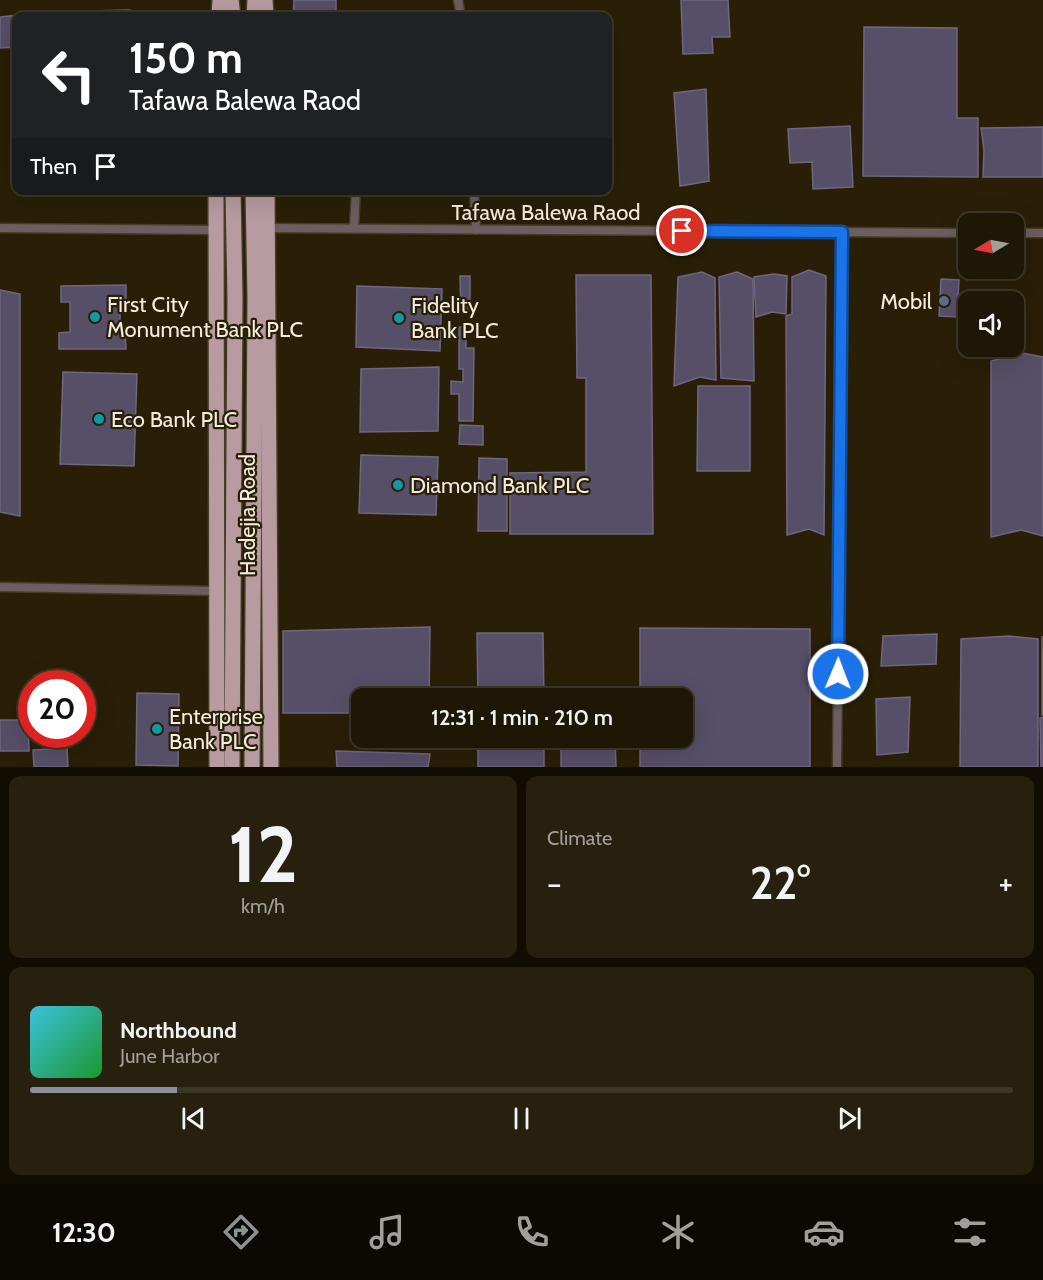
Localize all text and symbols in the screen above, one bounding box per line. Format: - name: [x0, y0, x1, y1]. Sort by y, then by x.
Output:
- text: 150 m: [129, 32, 243, 84]
- icon: left: [30, 36, 108, 114]
- text: Tafawa Balewa Raod: [129, 84, 361, 117]
- icon: arrive: [89, 150, 122, 183]
- text: Then: [30, 153, 77, 180]
- street label: Tafawa Balewa Raod: [451, 199, 641, 226]
- pin: [656, 205, 707, 256]
- north arrow: [958, 213, 1024, 279]
- map controls: [958, 213, 1024, 357]
- icon: arrive: [665, 214, 698, 247]
- place label: Mobil: [880, 288, 933, 315]
- place label: First City Monument Bank PLC: [107, 291, 303, 343]
- button: sound: [958, 291, 1024, 357]
- place label: Fidelity Bank PLC: [411, 292, 498, 344]
- marker: Mobil: [937, 294, 951, 308]
- marker: First City Monument Bank PLC: [88, 310, 102, 324]
- marker: Fidelity Bank PLC: [392, 311, 406, 325]
- place label: Eco Bank PLC: [111, 406, 237, 433]
- marker: Eco Bank PLC: [92, 412, 106, 426]
- street label: Hadejia Road: [234, 454, 261, 576]
- place label: Diamond Bank PLC: [410, 472, 589, 499]
- marker: Diamond Bank PLC: [391, 478, 405, 492]
- position arrow: [806, 642, 870, 706]
- speed limit sign: 20: [18, 670, 96, 748]
- place label: Enterprise Bank PLC: [169, 703, 263, 755]
- text: 12:31 · 1 min · 210 m: [431, 704, 613, 731]
- marker: Enterprise Bank PLC: [150, 722, 164, 736]
- text: 12: [228, 807, 298, 902]
- text: Climate: [547, 826, 612, 850]
- text: 22°: [750, 856, 810, 910]
- text: −: [547, 863, 562, 903]
- text: +: [998, 863, 1013, 903]
- text: km/h: [241, 894, 285, 918]
- text: Northbound: [120, 1017, 237, 1044]
- text: June Harbor: [120, 1044, 220, 1068]
- icon: previous: [177, 1102, 210, 1135]
- icon: pause: [505, 1102, 538, 1135]
- icon: next: [833, 1102, 866, 1135]
- icon: directions: [220, 1211, 262, 1253]
- icon: music: [366, 1211, 408, 1253]
- icon: phone: [511, 1211, 553, 1253]
- icon: climate: [657, 1211, 699, 1253]
- icon: car: [803, 1211, 845, 1253]
- icon: filters: [949, 1211, 991, 1253]
- text: 12:30: [52, 1216, 116, 1249]

